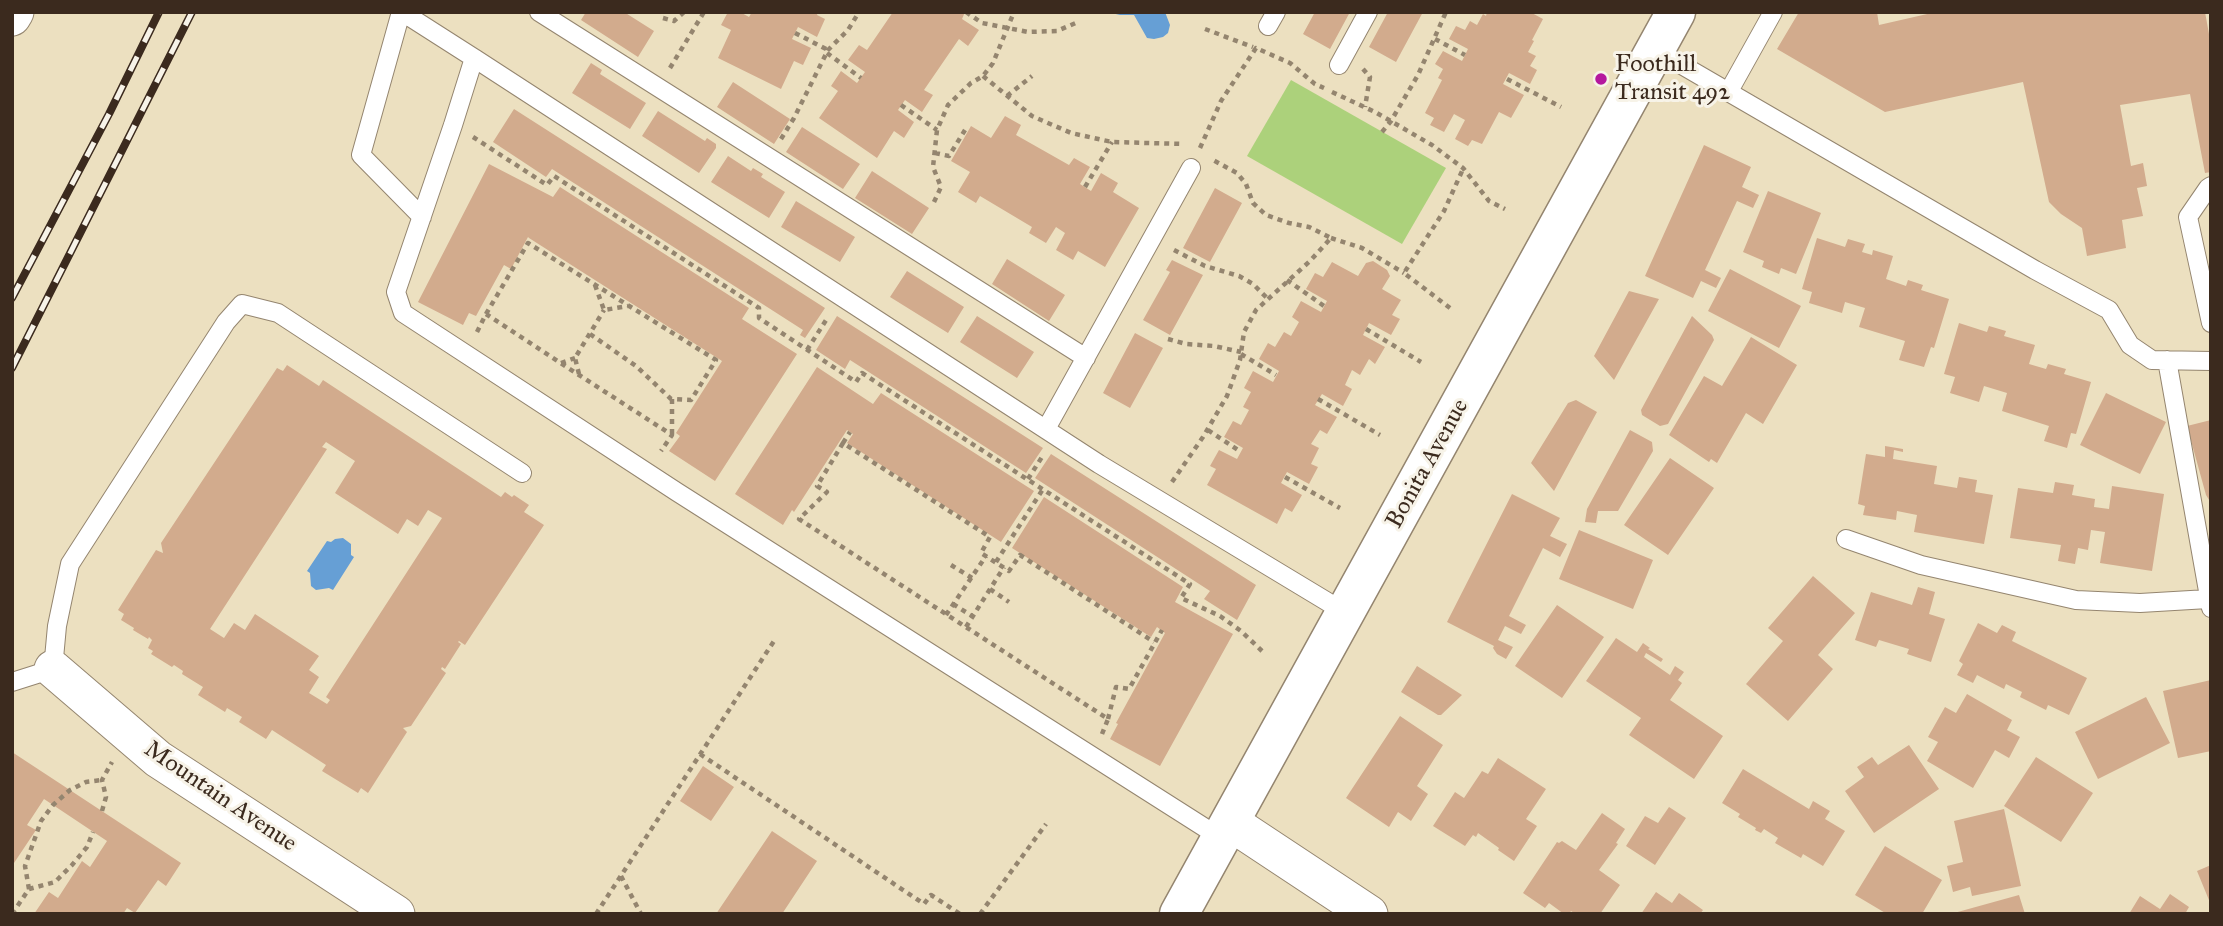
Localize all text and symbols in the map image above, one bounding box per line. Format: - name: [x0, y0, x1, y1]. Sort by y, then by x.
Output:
- place label: Foothill Transit 492: [1615, 51, 1730, 107]
- marker: Foothill Transit 492: [1593, 71, 1609, 87]
- street label: Bonita Avenue: [1381, 394, 1475, 534]
- street label: Mountain Avenue: [138, 735, 302, 859]

